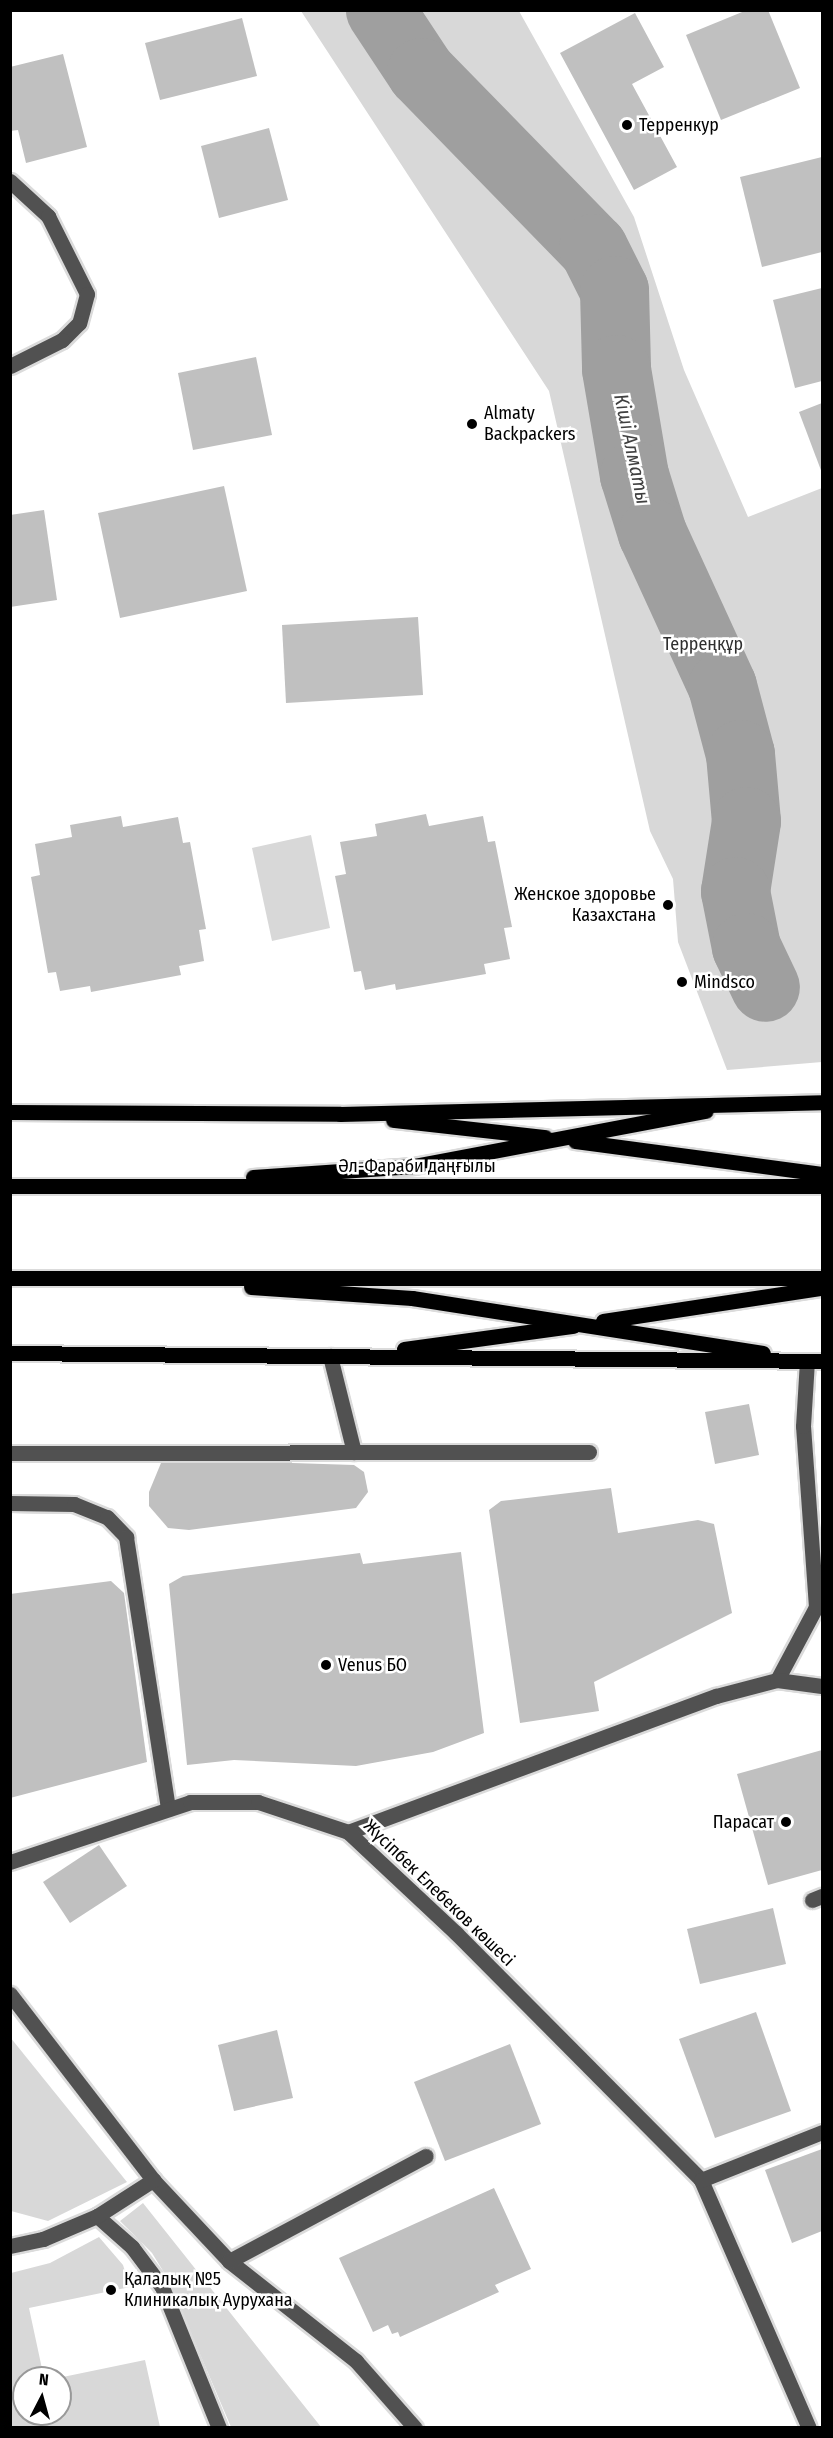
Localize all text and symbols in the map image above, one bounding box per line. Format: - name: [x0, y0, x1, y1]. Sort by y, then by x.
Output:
- place label: Терренкур: [639, 114, 719, 136]
- marker: Терренкур: [620, 118, 634, 132]
- water label: Кіші Алматы: [609, 392, 655, 506]
- place label: Almaty Backpackers: [484, 403, 576, 446]
- marker: Almaty Backpackers: [465, 417, 479, 431]
- park label: Терреңқұр: [663, 633, 743, 655]
- place label: Женское здоровье Казахстана: [514, 884, 656, 926]
- marker: Женское здоровье Казахстана: [661, 898, 675, 912]
- place label: Mindsco: [694, 971, 755, 993]
- marker: Mindsco: [675, 975, 689, 989]
- street label: Әл-Фараби даңғылы: [338, 1155, 496, 1177]
- place label: Venus БО: [338, 1654, 407, 1676]
- marker: Venus БО: [319, 1658, 333, 1672]
- place label: Парасат: [713, 1811, 774, 1833]
- street label: Жүсіпбек Елебеков көшесі: [359, 1815, 519, 1971]
- marker: Парасат: [779, 1815, 793, 1829]
- place label: Қалалық №5 Клиникалық Аурухана: [124, 2269, 293, 2312]
- marker: Қалалық №5 Клиникалық Аурухана: [102, 2281, 120, 2299]
- north arrow: [12, 2366, 72, 2426]
- text: N: [38, 2370, 49, 2390]

